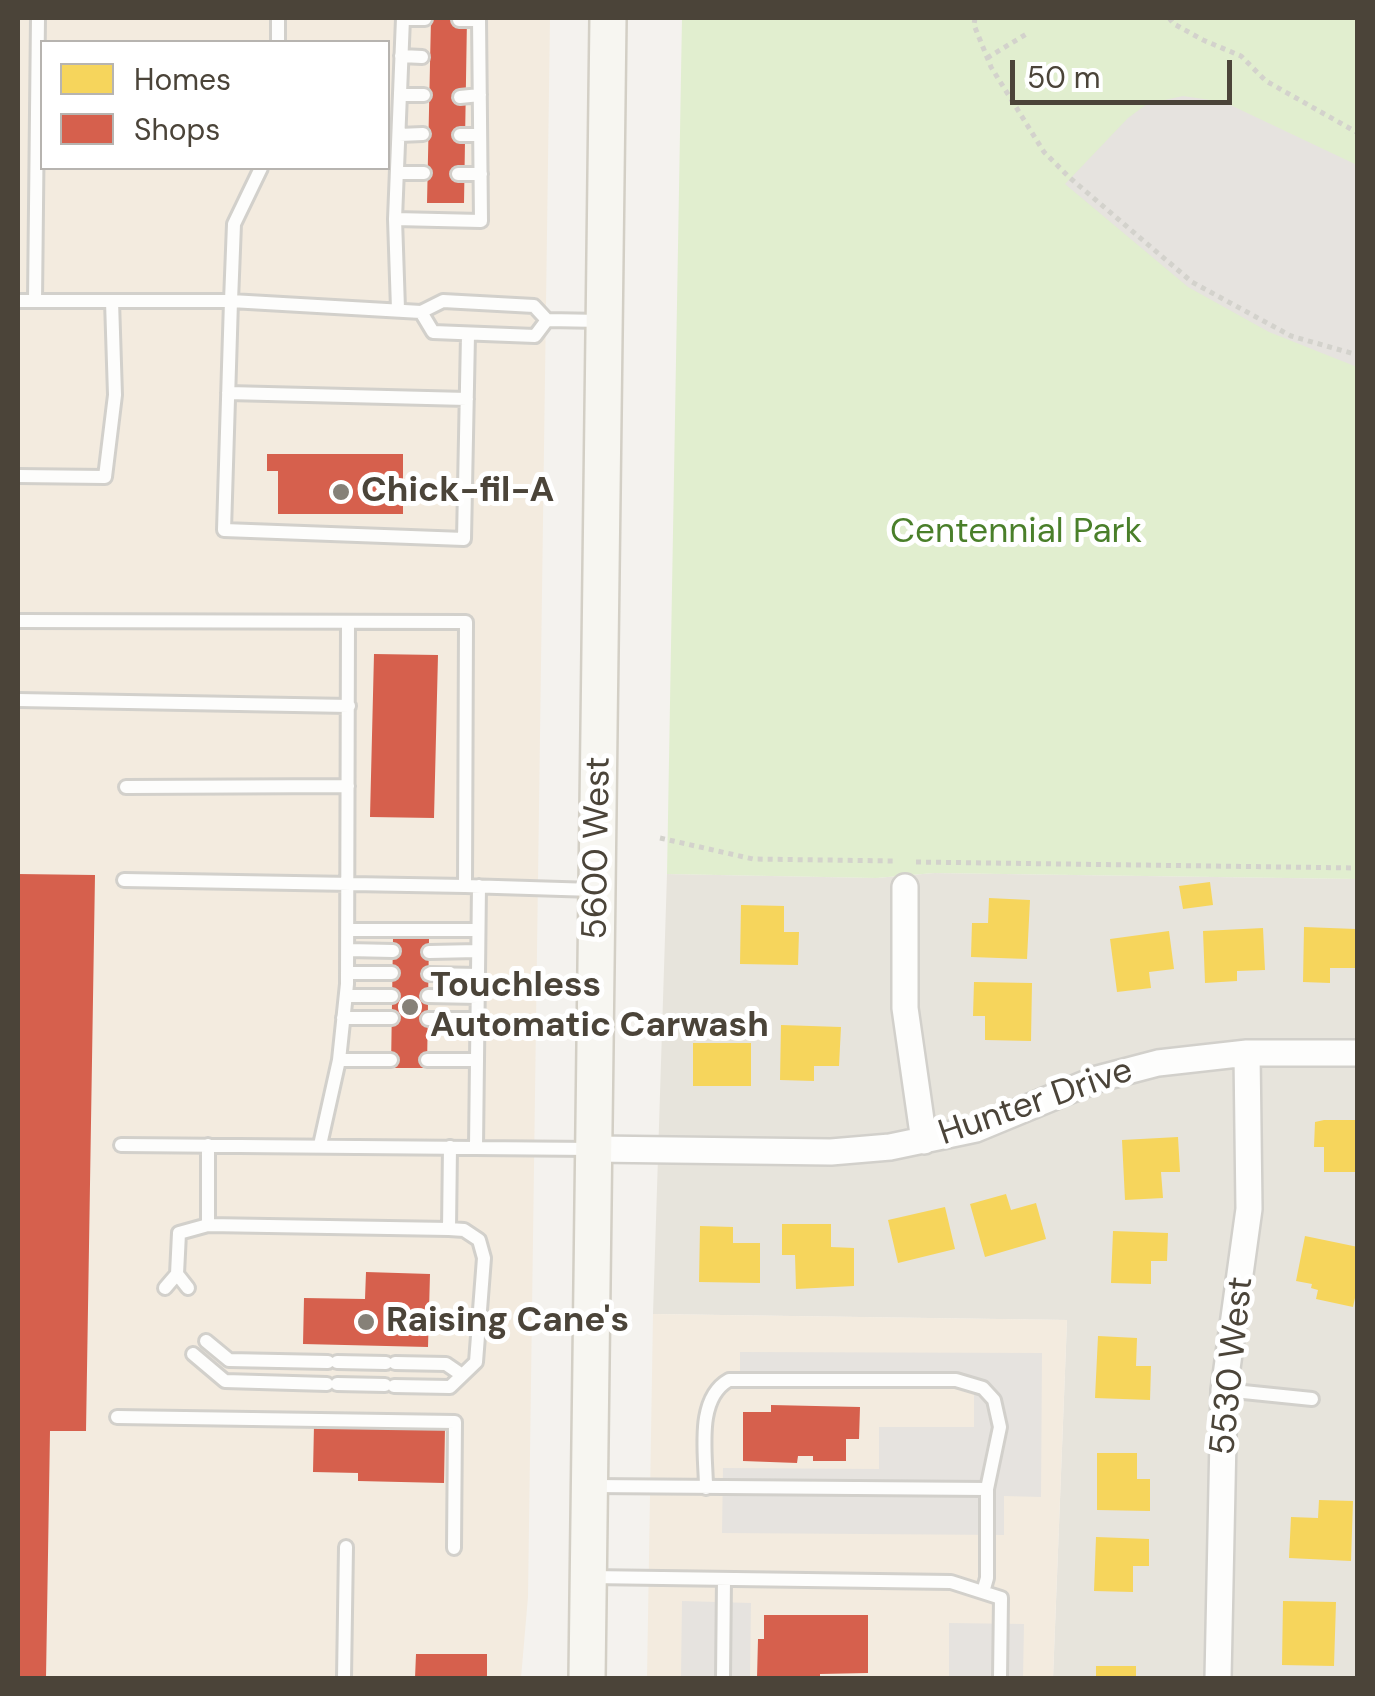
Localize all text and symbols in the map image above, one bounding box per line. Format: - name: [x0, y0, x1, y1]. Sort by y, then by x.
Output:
- legend: [40, 40, 390, 170]
- scale bar: [1015, 40, 1238, 102]
- text: 50 m: [1027, 58, 1101, 97]
- text: Homes: [134, 60, 231, 99]
- text: Shops: [134, 110, 220, 149]
- place label: Chick-fil-A: [361, 471, 554, 513]
- marker: Chick-fil-A: [330, 481, 352, 503]
- park label: Centennial Park: [890, 512, 1142, 554]
- street label: 5600 West: [575, 756, 621, 940]
- place label: Touchless Automatic Carwash: [430, 966, 769, 1048]
- marker: Touchless Automatic Carwash: [399, 996, 421, 1018]
- street label: Hunter Drive: [934, 1050, 1138, 1156]
- street label: 5530 West: [1203, 1275, 1263, 1457]
- place label: Raising Cane's: [386, 1301, 629, 1343]
- marker: Raising Cane's: [355, 1311, 377, 1333]

